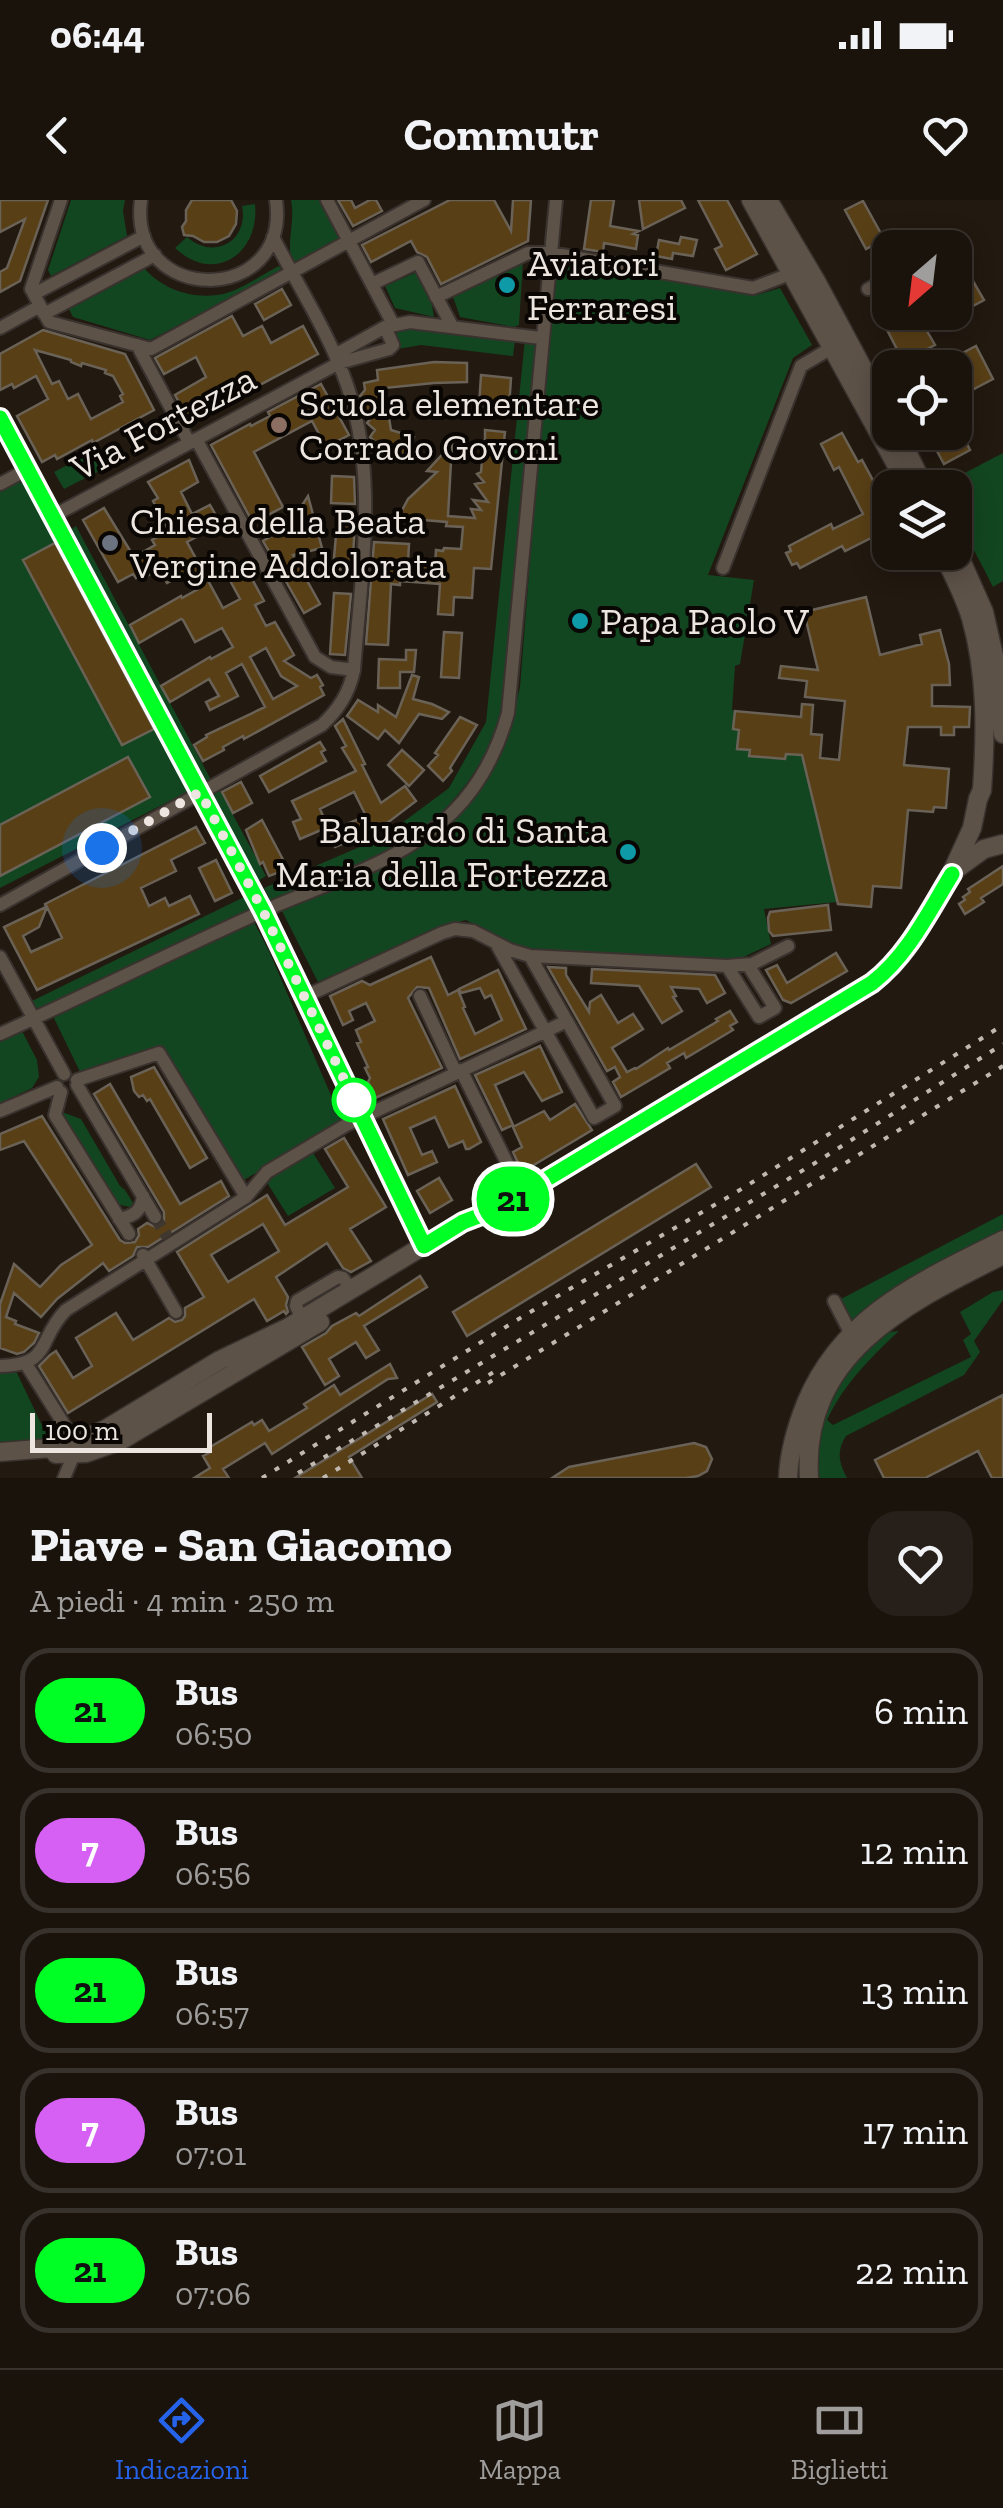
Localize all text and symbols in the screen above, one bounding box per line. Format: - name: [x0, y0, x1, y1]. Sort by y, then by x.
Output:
- text: 06:44: [50, 12, 145, 58]
- icon: back: [30, 108, 85, 163]
- text: Commutr: [404, 108, 599, 162]
- icon: heart: [918, 108, 973, 163]
- north arrow: [872, 230, 972, 330]
- map controls: [872, 230, 972, 570]
- place label: Aviatori Ferraresi: [527, 240, 677, 330]
- marker: Aviatori Ferraresi: [496, 274, 518, 296]
- button: locate: [872, 350, 972, 450]
- street label: Via Fortezza: [62, 355, 263, 491]
- place label: Scuola elementare Corrado Govoni: [299, 380, 599, 470]
- marker: Scuola elementare Corrado Govoni: [268, 414, 290, 436]
- button: layers: [872, 470, 972, 570]
- place label: Chiesa della Beata Vergine Addolorata: [129, 498, 446, 588]
- marker: Chiesa della Beata Vergine Addolorata: [99, 532, 121, 554]
- place label: Papa Paolo V: [600, 598, 809, 644]
- marker: Papa Paolo V: [569, 610, 591, 632]
- place label: Baluardo di Santa Maria della Fortezza: [276, 807, 608, 897]
- your location: [77, 823, 127, 873]
- marker: Baluardo di Santa Maria della Fortezza: [617, 841, 639, 863]
- unlabelled marker: [333, 1079, 375, 1121]
- line badge: 21: [468, 1166, 558, 1232]
- text: 21: [497, 1178, 529, 1220]
- scale bar: [30, 1408, 212, 1452]
- text: 100 m: [45, 1414, 119, 1447]
- button: heart: [868, 1511, 973, 1616]
- text: Piave - San Giacomo: [30, 1516, 452, 1573]
- text: A piedi · 4 min · 250 m: [30, 1582, 334, 1620]
- text: Bus: [175, 1669, 238, 1715]
- text: 6 min: [874, 1688, 968, 1734]
- text: 21: [74, 1689, 106, 1731]
- text: 06:50: [175, 1715, 252, 1753]
- text: Bus: [175, 1809, 238, 1855]
- text: 12 min: [860, 1828, 968, 1874]
- text: 7: [81, 1829, 99, 1871]
- text: 06:56: [175, 1855, 251, 1893]
- text: Bus: [175, 1949, 238, 1995]
- text: 13 min: [861, 1968, 968, 2014]
- text: 21: [74, 1969, 106, 2011]
- text: 06:57: [175, 1995, 249, 2033]
- text: Bus: [175, 2089, 238, 2135]
- text: 17 min: [862, 2108, 968, 2154]
- text: 7: [81, 2109, 99, 2151]
- text: 07:01: [175, 2135, 246, 2173]
- text: Bus: [175, 2229, 238, 2275]
- text: 22 min: [855, 2248, 968, 2294]
- text: 21: [74, 2249, 106, 2291]
- text: 07:06: [175, 2275, 251, 2313]
- tab: Indicazioni: [115, 2393, 249, 2486]
- tab: Mappa: [479, 2393, 561, 2486]
- tab: Biglietti: [791, 2393, 888, 2486]

